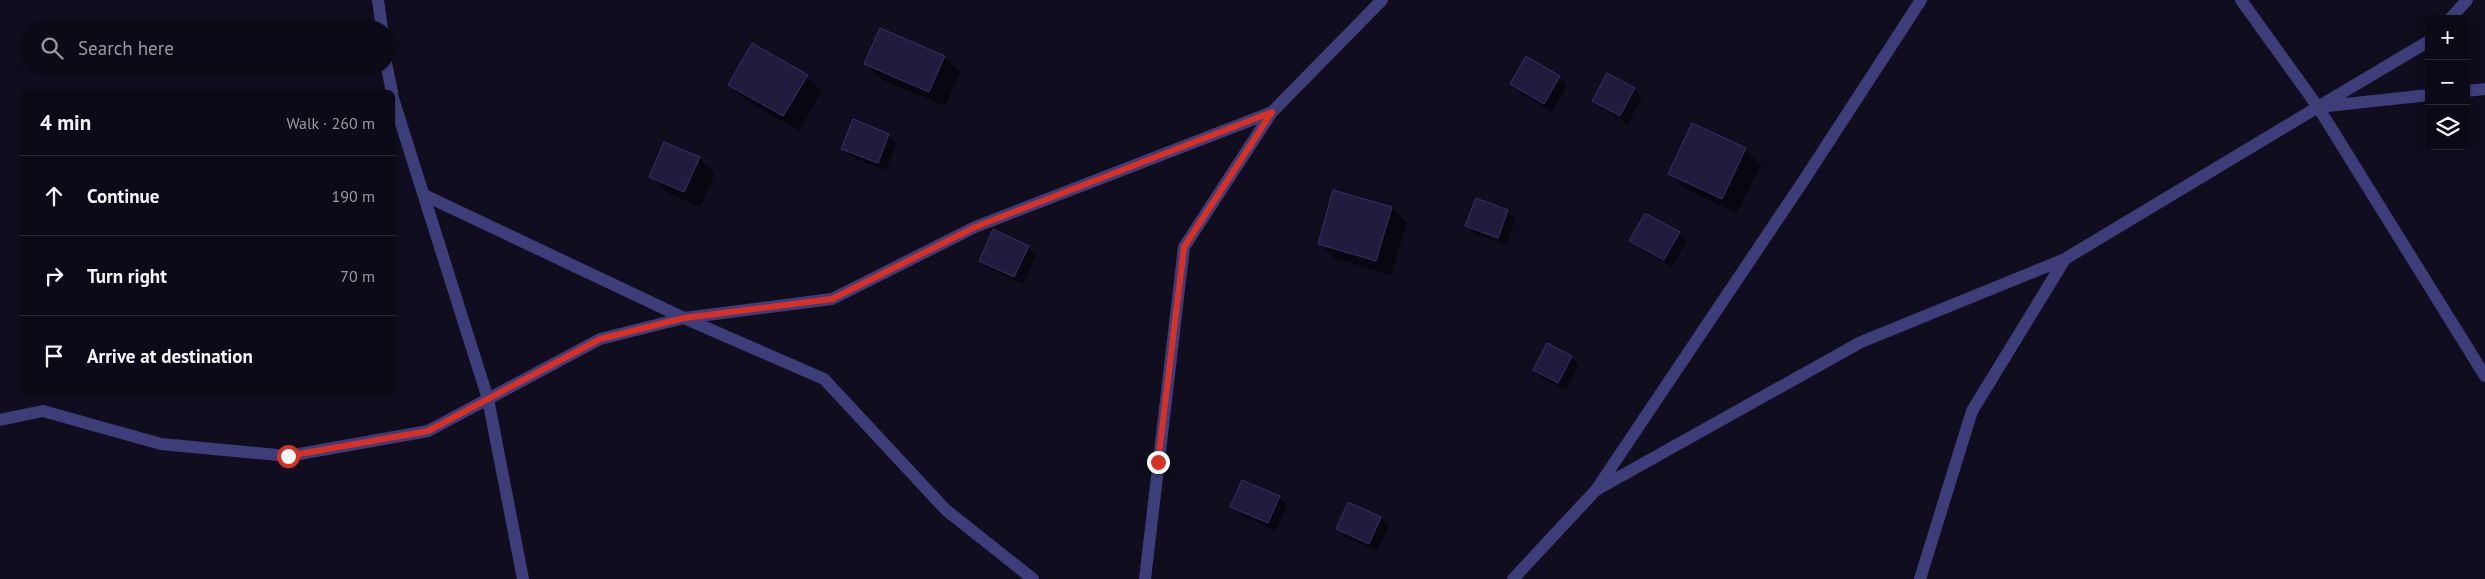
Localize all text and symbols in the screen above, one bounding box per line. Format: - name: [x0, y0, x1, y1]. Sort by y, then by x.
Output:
- map controls: [2425, 15, 2470, 150]
- button: +: [2425, 15, 2470, 60]
- search box: [20, 20, 395, 75]
- icon: search: [38, 34, 66, 62]
- text: Search here: [78, 36, 174, 60]
- button: −: [2425, 60, 2470, 105]
- button: layers: [2425, 105, 2470, 150]
- text: 4 min: [40, 109, 91, 136]
- text: Walk · 260 m: [286, 113, 375, 133]
- icon: ahead: [40, 182, 68, 210]
- text: Continue: [87, 184, 159, 208]
- text: 190 m: [332, 186, 375, 206]
- icon: right: [40, 262, 68, 290]
- text: Turn right: [87, 264, 167, 288]
- text: 70 m: [340, 266, 375, 286]
- icon: arrive: [40, 342, 68, 370]
- text: Arrive at destination: [87, 344, 253, 368]
- route start: [277, 445, 300, 468]
- route end: [1147, 451, 1170, 474]

